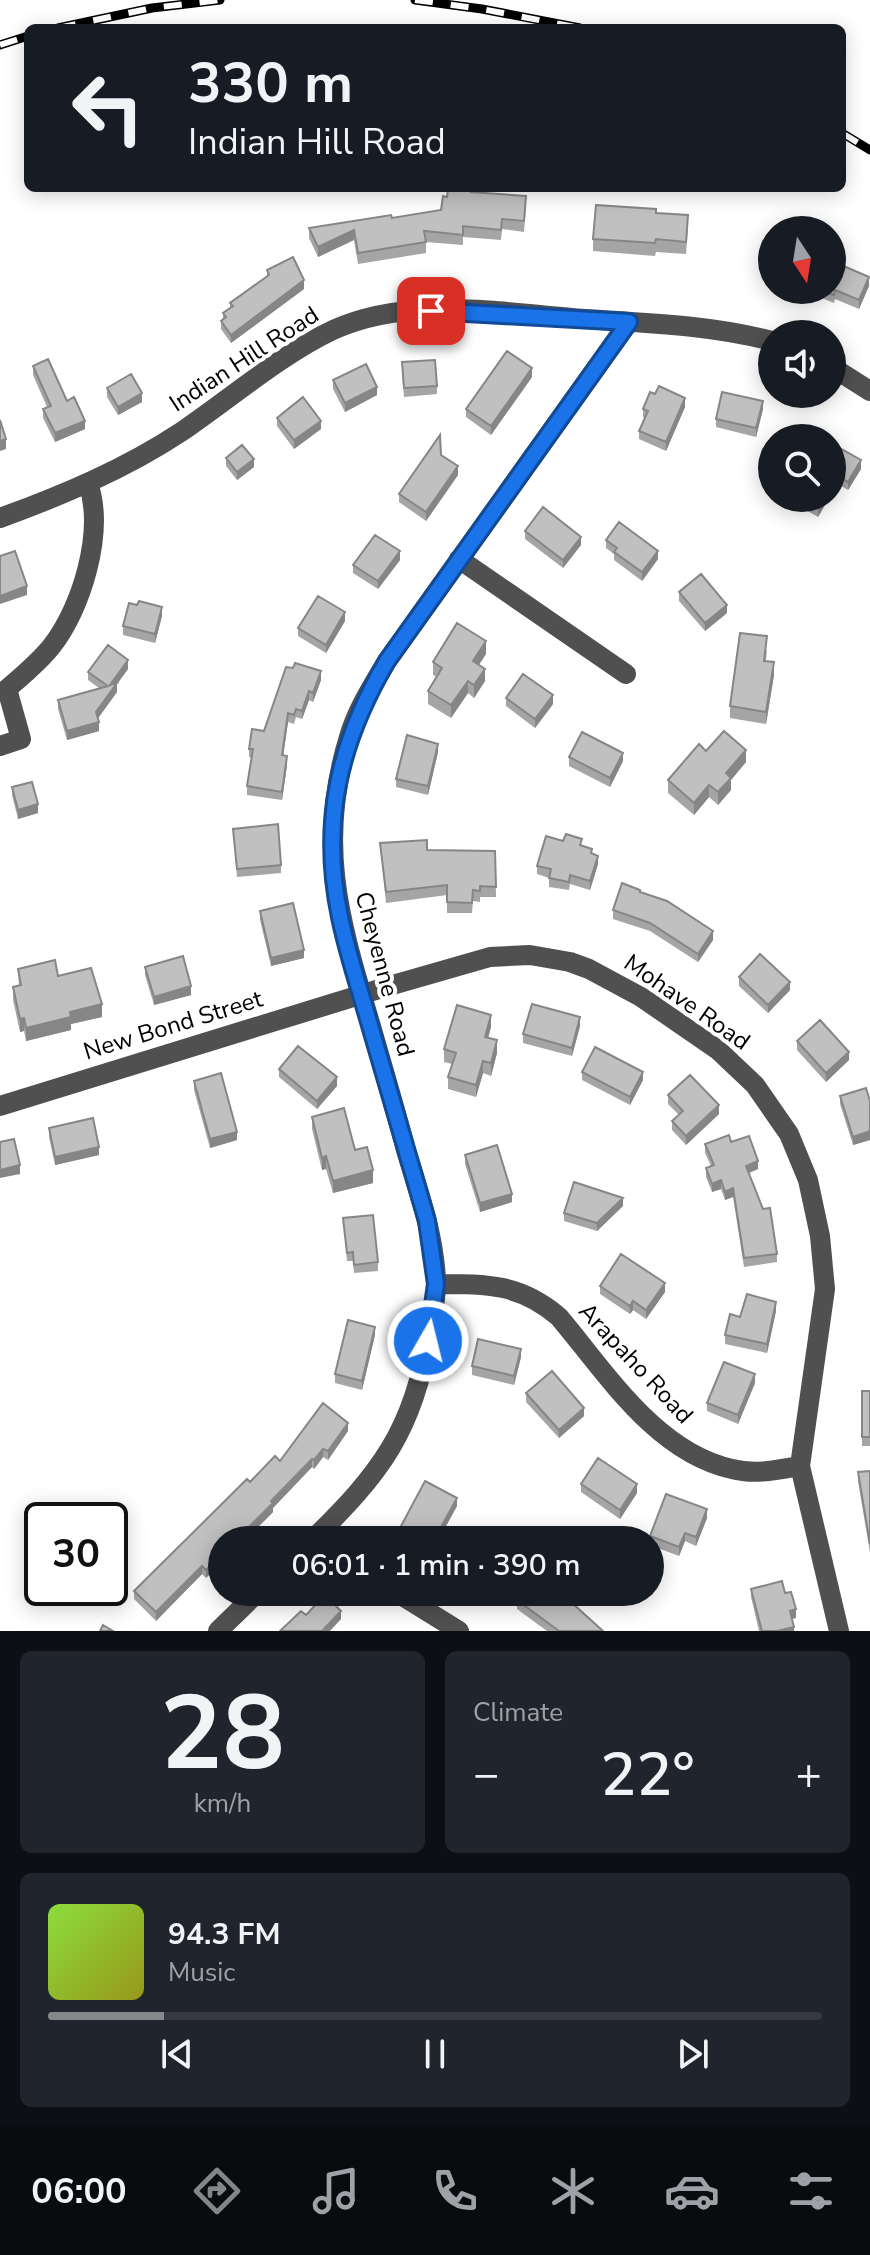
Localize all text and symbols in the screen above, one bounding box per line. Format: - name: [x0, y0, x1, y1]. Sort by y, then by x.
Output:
- text: 330 m: [188, 45, 353, 122]
- icon: left: [56, 56, 160, 160]
- text: Indian Hill Road: [188, 118, 446, 167]
- north arrow: [758, 216, 846, 304]
- map controls: [758, 216, 846, 512]
- pin: [397, 277, 465, 345]
- icon: arrive: [409, 289, 453, 333]
- street label: Indian Hill Road: [163, 299, 325, 419]
- button: sound: [758, 320, 846, 408]
- button: search: [758, 424, 846, 512]
- street label: Cheyenne Road: [348, 888, 422, 1060]
- street label: Mohave Road: [618, 947, 756, 1057]
- street label: New Bond Street: [80, 982, 267, 1067]
- street label: Arapaho Road: [572, 1296, 700, 1430]
- position arrow: [386, 1299, 470, 1383]
- speed limit sign: 30: [24, 1502, 128, 1606]
- text: 06:01 · 1 min · 390 m: [291, 1545, 581, 1586]
- text: 28: [160, 1663, 285, 1805]
- text: Climate: [473, 1695, 563, 1730]
- text: 22°: [600, 1734, 695, 1816]
- text: −: [473, 1745, 499, 1805]
- text: +: [796, 1745, 822, 1805]
- text: km/h: [194, 1786, 251, 1821]
- text: 94.3 FM: [168, 1914, 280, 1955]
- text: Music: [168, 1955, 235, 1990]
- icon: previous: [155, 2032, 199, 2076]
- icon: pause: [413, 2032, 457, 2076]
- icon: next: [671, 2032, 715, 2076]
- icon: directions: [189, 2163, 245, 2219]
- icon: music: [308, 2163, 364, 2219]
- icon: phone: [427, 2163, 483, 2219]
- icon: climate: [545, 2163, 601, 2219]
- icon: car: [664, 2163, 720, 2219]
- icon: filters: [783, 2163, 839, 2219]
- text: 06:00: [31, 2167, 127, 2216]

